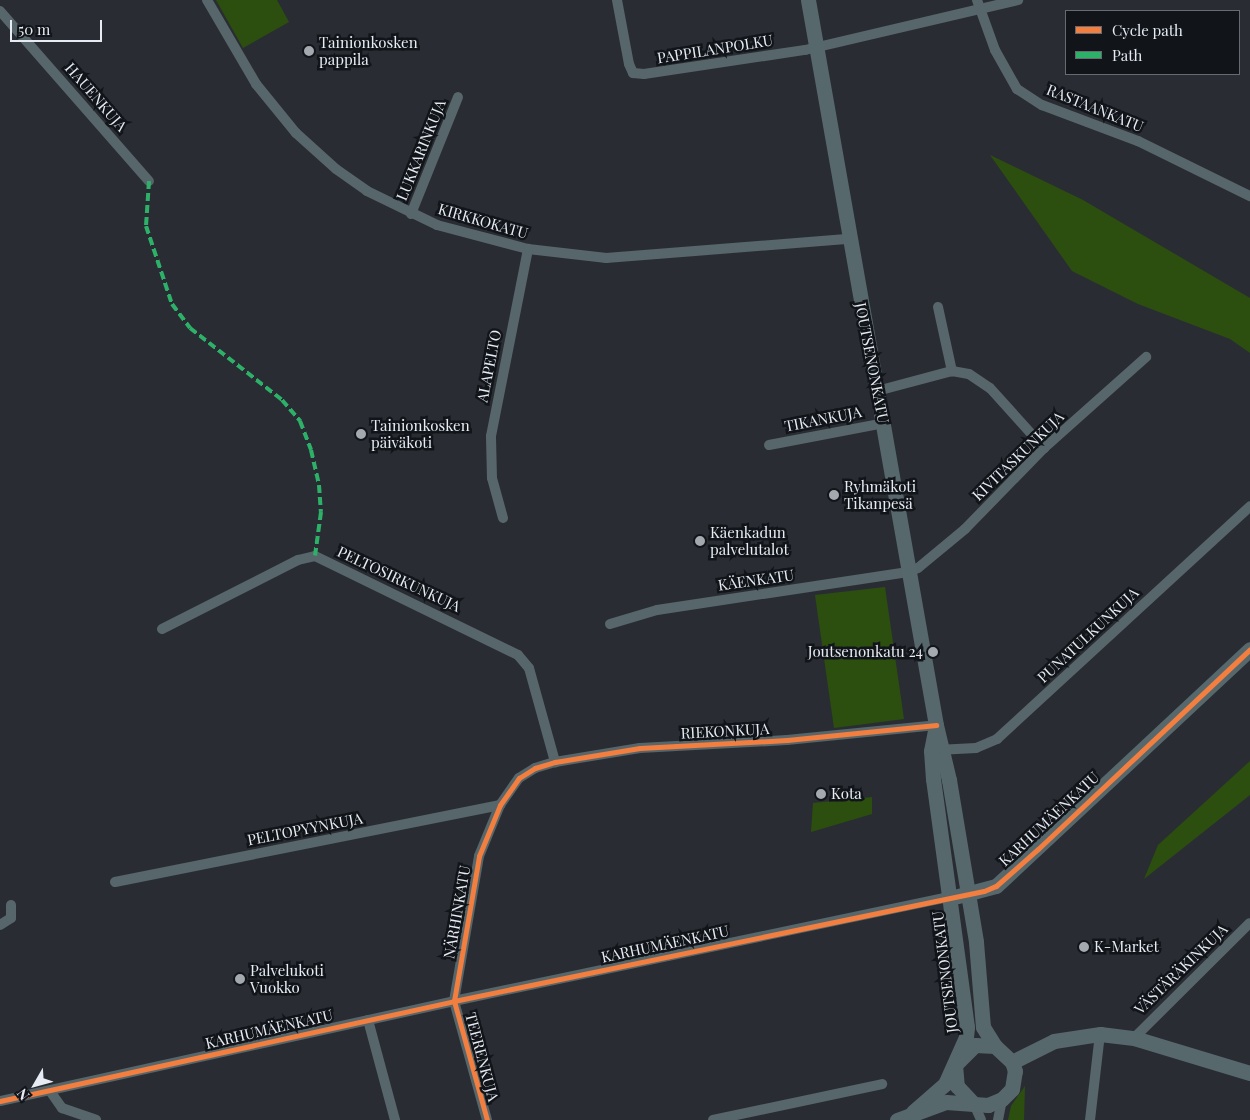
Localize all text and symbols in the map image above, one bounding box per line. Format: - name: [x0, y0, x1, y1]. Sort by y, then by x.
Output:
- scale bar: [12, 10, 105, 42]
- legend: [1065, 10, 1240, 75]
- text: 50 m: [18, 19, 50, 39]
- text: Cycle path: [1112, 20, 1183, 40]
- street label: PAPPILANPOLKU: [656, 31, 774, 67]
- place label: Tainionkosken pappila: [319, 33, 418, 68]
- marker: Tainionkosken pappila: [303, 45, 315, 57]
- text: Path: [1112, 45, 1142, 65]
- street label: HAUENKUJA: [61, 59, 131, 135]
- street label: RASTAANKATU: [1044, 80, 1146, 136]
- street label: LUKKARINKUJA: [393, 97, 449, 203]
- street label: KIRKKOKATU: [436, 200, 530, 242]
- street label: JOUTSENONKATU: [851, 301, 893, 425]
- street label: ALAPELTO: [473, 328, 505, 404]
- street label: TIKANKUJA: [783, 403, 863, 435]
- street label: KIVITASKUNKUJA: [968, 408, 1068, 504]
- place label: Tainionkosken päiväkoti: [371, 416, 470, 451]
- marker: Tainionkosken päiväkoti: [355, 428, 367, 440]
- place label: Ryhmäkoti Tikanpesä: [844, 477, 916, 512]
- marker: Ryhmäkoti Tikanpesä: [828, 489, 840, 501]
- place label: Käenkadun palvelutalot: [710, 523, 789, 558]
- marker: Käenkadun palvelutalot: [694, 535, 706, 547]
- street label: PELTOSIRKUNKUJA: [335, 543, 463, 615]
- street label: KÄENKATU: [717, 566, 795, 594]
- street label: PUNATULKUNKUJA: [1034, 584, 1142, 686]
- place label: Joutsenonkatu 24: [808, 643, 923, 661]
- marker: Joutsenonkatu 24: [927, 646, 939, 658]
- street label: RIEKONKUJA: [680, 720, 770, 742]
- street label: KARHUMÄENKATU: [995, 768, 1103, 870]
- place label: Kota: [831, 785, 862, 803]
- marker: Kota: [815, 788, 827, 800]
- street label: PELTOPYYNKUJA: [246, 809, 364, 849]
- street label: NÄRHINKATU: [440, 864, 474, 960]
- street label: JOUTSENONKATU: [929, 910, 961, 1034]
- street label: VÄSTÄRÄKINKUJA: [1131, 920, 1231, 1018]
- street label: KARHUMÄENKATU: [599, 922, 731, 966]
- place label: K-Market: [1094, 938, 1159, 956]
- marker: K-Market: [1078, 941, 1090, 953]
- place label: Palvelukoti Vuokko: [250, 961, 324, 996]
- marker: Palvelukoti Vuokko: [234, 973, 246, 985]
- street label: KARHUMÄENKATU: [204, 1006, 334, 1052]
- street label: TEERENKUJA: [461, 1011, 503, 1103]
- north arrow: [10, 1060, 60, 1110]
- text: N: [12, 1085, 33, 1104]

